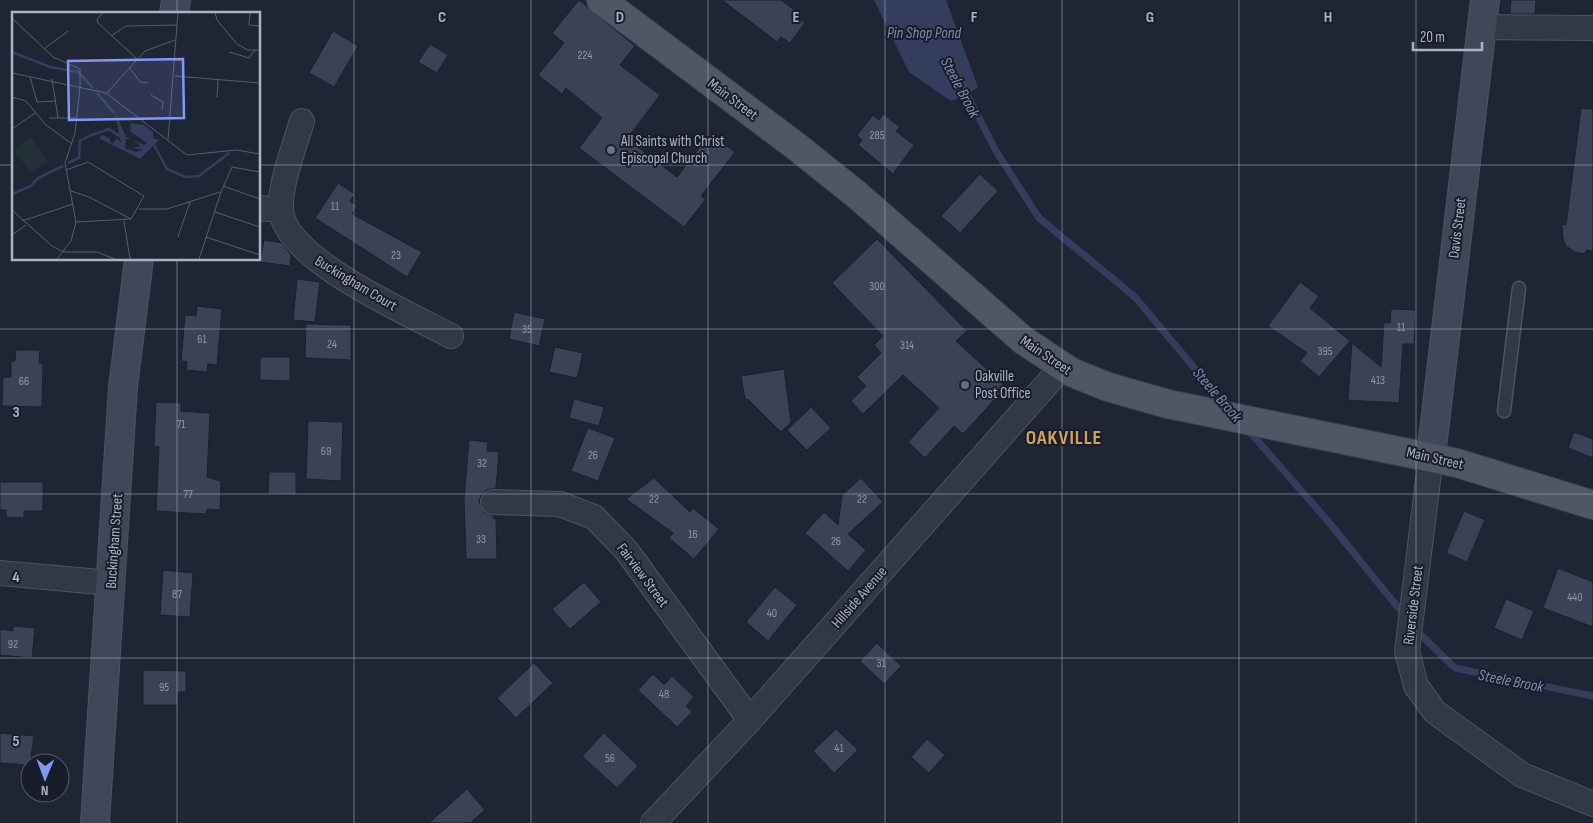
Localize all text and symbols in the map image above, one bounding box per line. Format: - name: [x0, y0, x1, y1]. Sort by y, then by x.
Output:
- text: C: [438, 8, 446, 27]
- text: D: [616, 8, 624, 27]
- text: E: [793, 8, 800, 27]
- text: F: [971, 8, 978, 27]
- text: G: [1146, 8, 1154, 27]
- text: H: [1324, 8, 1332, 27]
- inset map: [12, 12, 260, 260]
- scale bar: [1413, 20, 1482, 52]
- water label: Pin Shop Pond: [887, 24, 961, 43]
- text: 20 m: [1420, 28, 1445, 47]
- house number: 224: [578, 48, 592, 63]
- water label: Steele Brook: [936, 54, 984, 122]
- street label: Main Street: [704, 74, 762, 125]
- house number: 285: [869, 128, 885, 143]
- place label: All Saints with Christ Episcopal Church: [620, 132, 725, 168]
- marker: All Saints with Christ Episcopal Church: [605, 144, 617, 156]
- street label: Davis Street: [1444, 196, 1471, 259]
- house number: 11: [331, 199, 340, 214]
- house number: 23: [391, 248, 401, 263]
- street label: Buckingham Court: [311, 251, 401, 316]
- house number: 300: [869, 279, 885, 294]
- house number: 11: [1397, 320, 1406, 335]
- house number: 35: [522, 322, 532, 337]
- street label: Main Street: [1016, 331, 1075, 380]
- house number: 61: [197, 332, 208, 347]
- house number: 24: [327, 337, 337, 352]
- house number: 314: [900, 338, 914, 353]
- house number: 395: [1317, 344, 1333, 359]
- water label: Steele Brook: [1188, 364, 1246, 427]
- place label: Oakville Post Office: [975, 367, 1031, 403]
- house number: 413: [1371, 373, 1385, 388]
- house number: 66: [19, 374, 29, 389]
- marker: Oakville Post Office: [959, 379, 971, 391]
- text: 3: [12, 403, 20, 422]
- house number: 71: [176, 417, 186, 432]
- district label: OAKVILLE: [1026, 426, 1102, 450]
- street label: Main Street: [1405, 443, 1466, 474]
- house number: 69: [321, 444, 331, 459]
- house number: 26: [588, 448, 598, 463]
- house number: 32: [477, 456, 487, 471]
- house number: 77: [183, 487, 193, 502]
- street label: Buckingham Street: [102, 492, 127, 589]
- house number: 22: [649, 492, 659, 507]
- house number: 22: [857, 492, 867, 507]
- house number: 16: [688, 527, 698, 542]
- house number: 33: [476, 532, 486, 547]
- house number: 26: [831, 534, 841, 549]
- street label: Fairview Street: [612, 539, 673, 611]
- street label: Hillside Avenue: [827, 563, 891, 632]
- street label: Riverside Street: [1399, 564, 1428, 646]
- text: 4: [12, 568, 20, 587]
- house number: 87: [172, 587, 182, 602]
- house number: 440: [1567, 590, 1583, 605]
- house number: 40: [767, 606, 777, 621]
- house number: 92: [8, 637, 18, 652]
- house number: 31: [876, 656, 886, 671]
- water label: Steele Brook: [1477, 666, 1546, 697]
- house number: 95: [159, 680, 169, 695]
- house number: 48: [659, 687, 669, 702]
- text: 5: [12, 732, 20, 751]
- house number: 41: [834, 741, 844, 756]
- house number: 56: [605, 751, 615, 766]
- north arrow: [20, 753, 70, 803]
- text: N: [41, 782, 49, 799]

